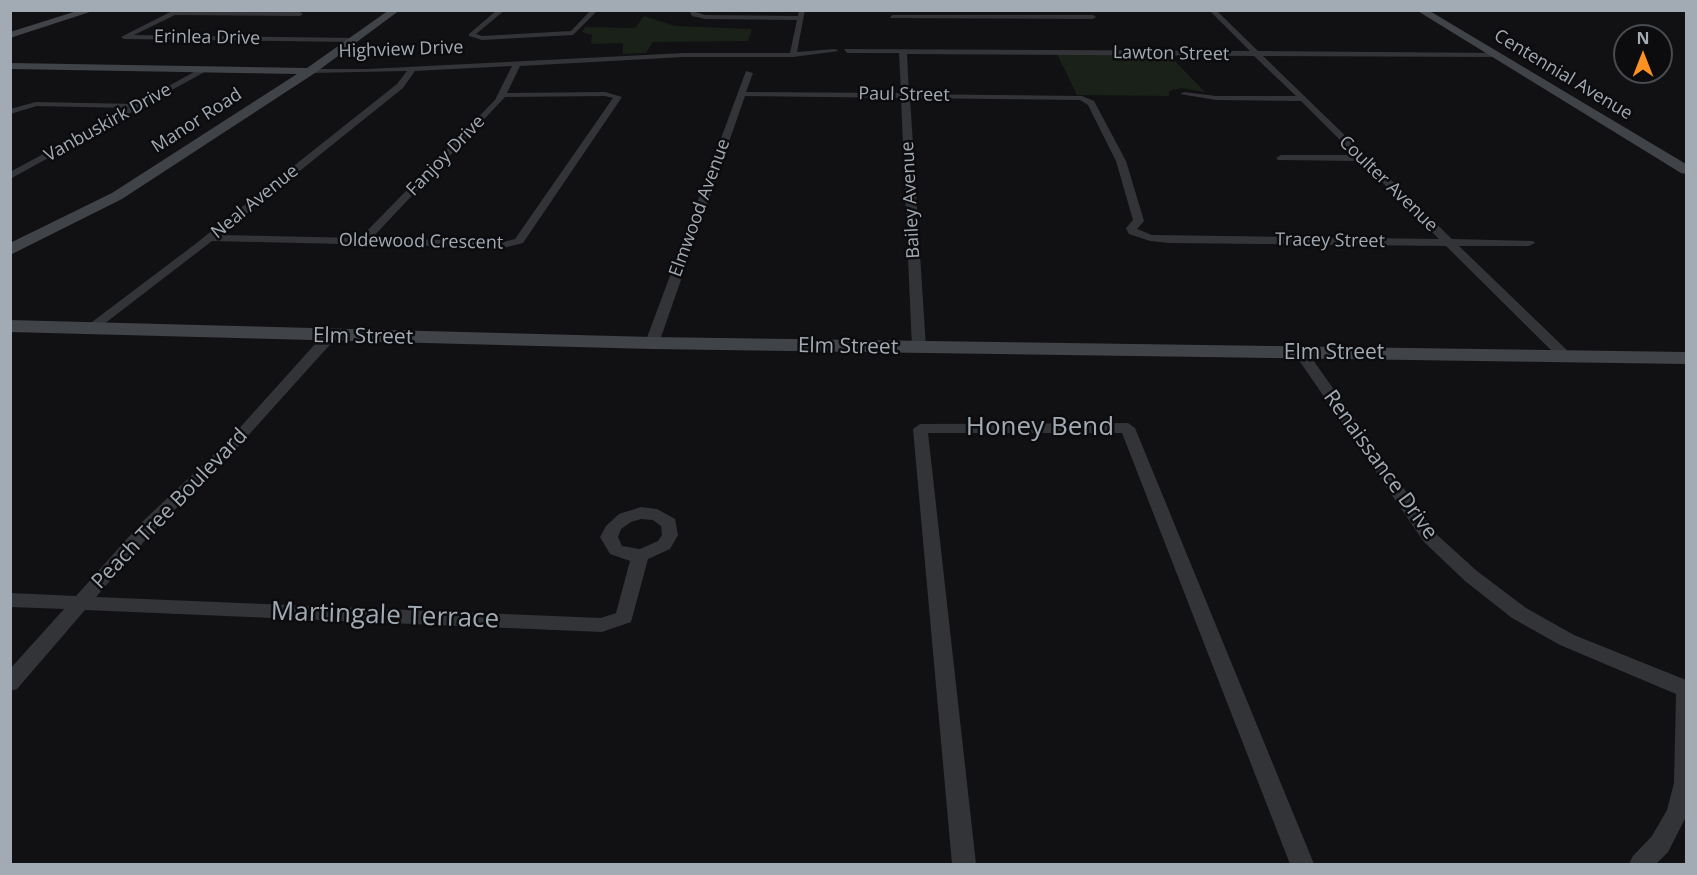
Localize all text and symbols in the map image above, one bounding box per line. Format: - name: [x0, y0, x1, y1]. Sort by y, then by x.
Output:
- north arrow: [1613, 24, 1673, 84]
- street label: Centennial Avenue: [1490, 25, 1636, 125]
- street label: Erinlea Drive: [154, 26, 260, 50]
- text: N: [1636, 27, 1650, 49]
- street label: Highview Drive: [338, 37, 464, 63]
- street label: Lawton Street: [1113, 42, 1229, 66]
- street label: Vanbuskirk Drive: [41, 79, 175, 167]
- street label: Paul Street: [858, 83, 950, 107]
- street label: Manor Road: [148, 84, 246, 158]
- street label: Fanjoy Drive: [402, 111, 490, 201]
- street label: Coulter Avenue: [1334, 131, 1442, 237]
- street label: Elmwood Avenue: [665, 136, 735, 280]
- street label: Bailey Avenue: [897, 141, 925, 259]
- street label: Neal Avenue: [207, 160, 303, 244]
- street label: Tracey Street: [1275, 229, 1385, 253]
- street label: Oldewood Crescent: [339, 230, 503, 254]
- street label: Elm Street: [313, 324, 413, 350]
- street label: Elm Street: [798, 334, 898, 360]
- street label: Elm Street: [1284, 340, 1384, 366]
- street label: Renaissance Drive: [1318, 386, 1442, 544]
- street label: Honey Bend: [966, 412, 1114, 444]
- street label: Peach Tree Boulevard: [87, 423, 253, 595]
- street label: Martingale Terrace: [270, 596, 500, 636]

